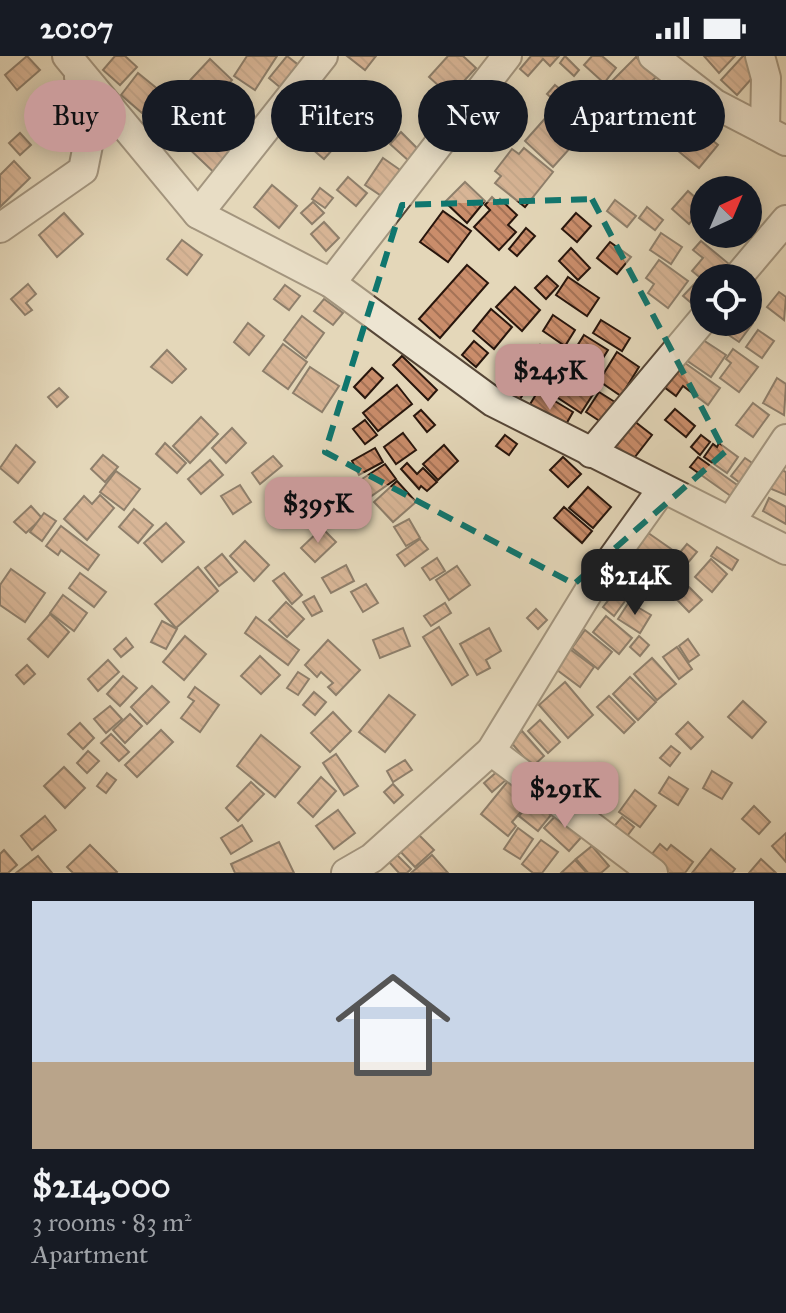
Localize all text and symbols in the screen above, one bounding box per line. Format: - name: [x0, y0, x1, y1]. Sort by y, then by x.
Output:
- text: 20:07: [40, 10, 113, 46]
- chip: Buy: [24, 80, 126, 152]
- chip: Rent: [142, 80, 255, 152]
- chip: Filters: [271, 80, 402, 152]
- chip: New: [418, 80, 528, 152]
- chip: Apartment: [544, 80, 725, 152]
- north arrow: [690, 176, 762, 248]
- map controls: [690, 176, 762, 336]
- button: locate: [690, 264, 762, 336]
- pin: $245K: [494, 344, 606, 412]
- text: $245K: [513, 354, 587, 386]
- pin: $395K: [262, 477, 374, 545]
- text: $395K: [283, 487, 353, 519]
- pin: $214K: [579, 549, 691, 617]
- text: $214K: [599, 559, 671, 591]
- pin: $291K: [509, 762, 621, 830]
- text: $291K: [530, 772, 600, 804]
- icon: home: [321, 953, 465, 1097]
- text: $214,000: [32, 1165, 170, 1206]
- text: 3 rooms · 83 m²: [32, 1206, 192, 1238]
- text: Apartment: [32, 1238, 148, 1270]

